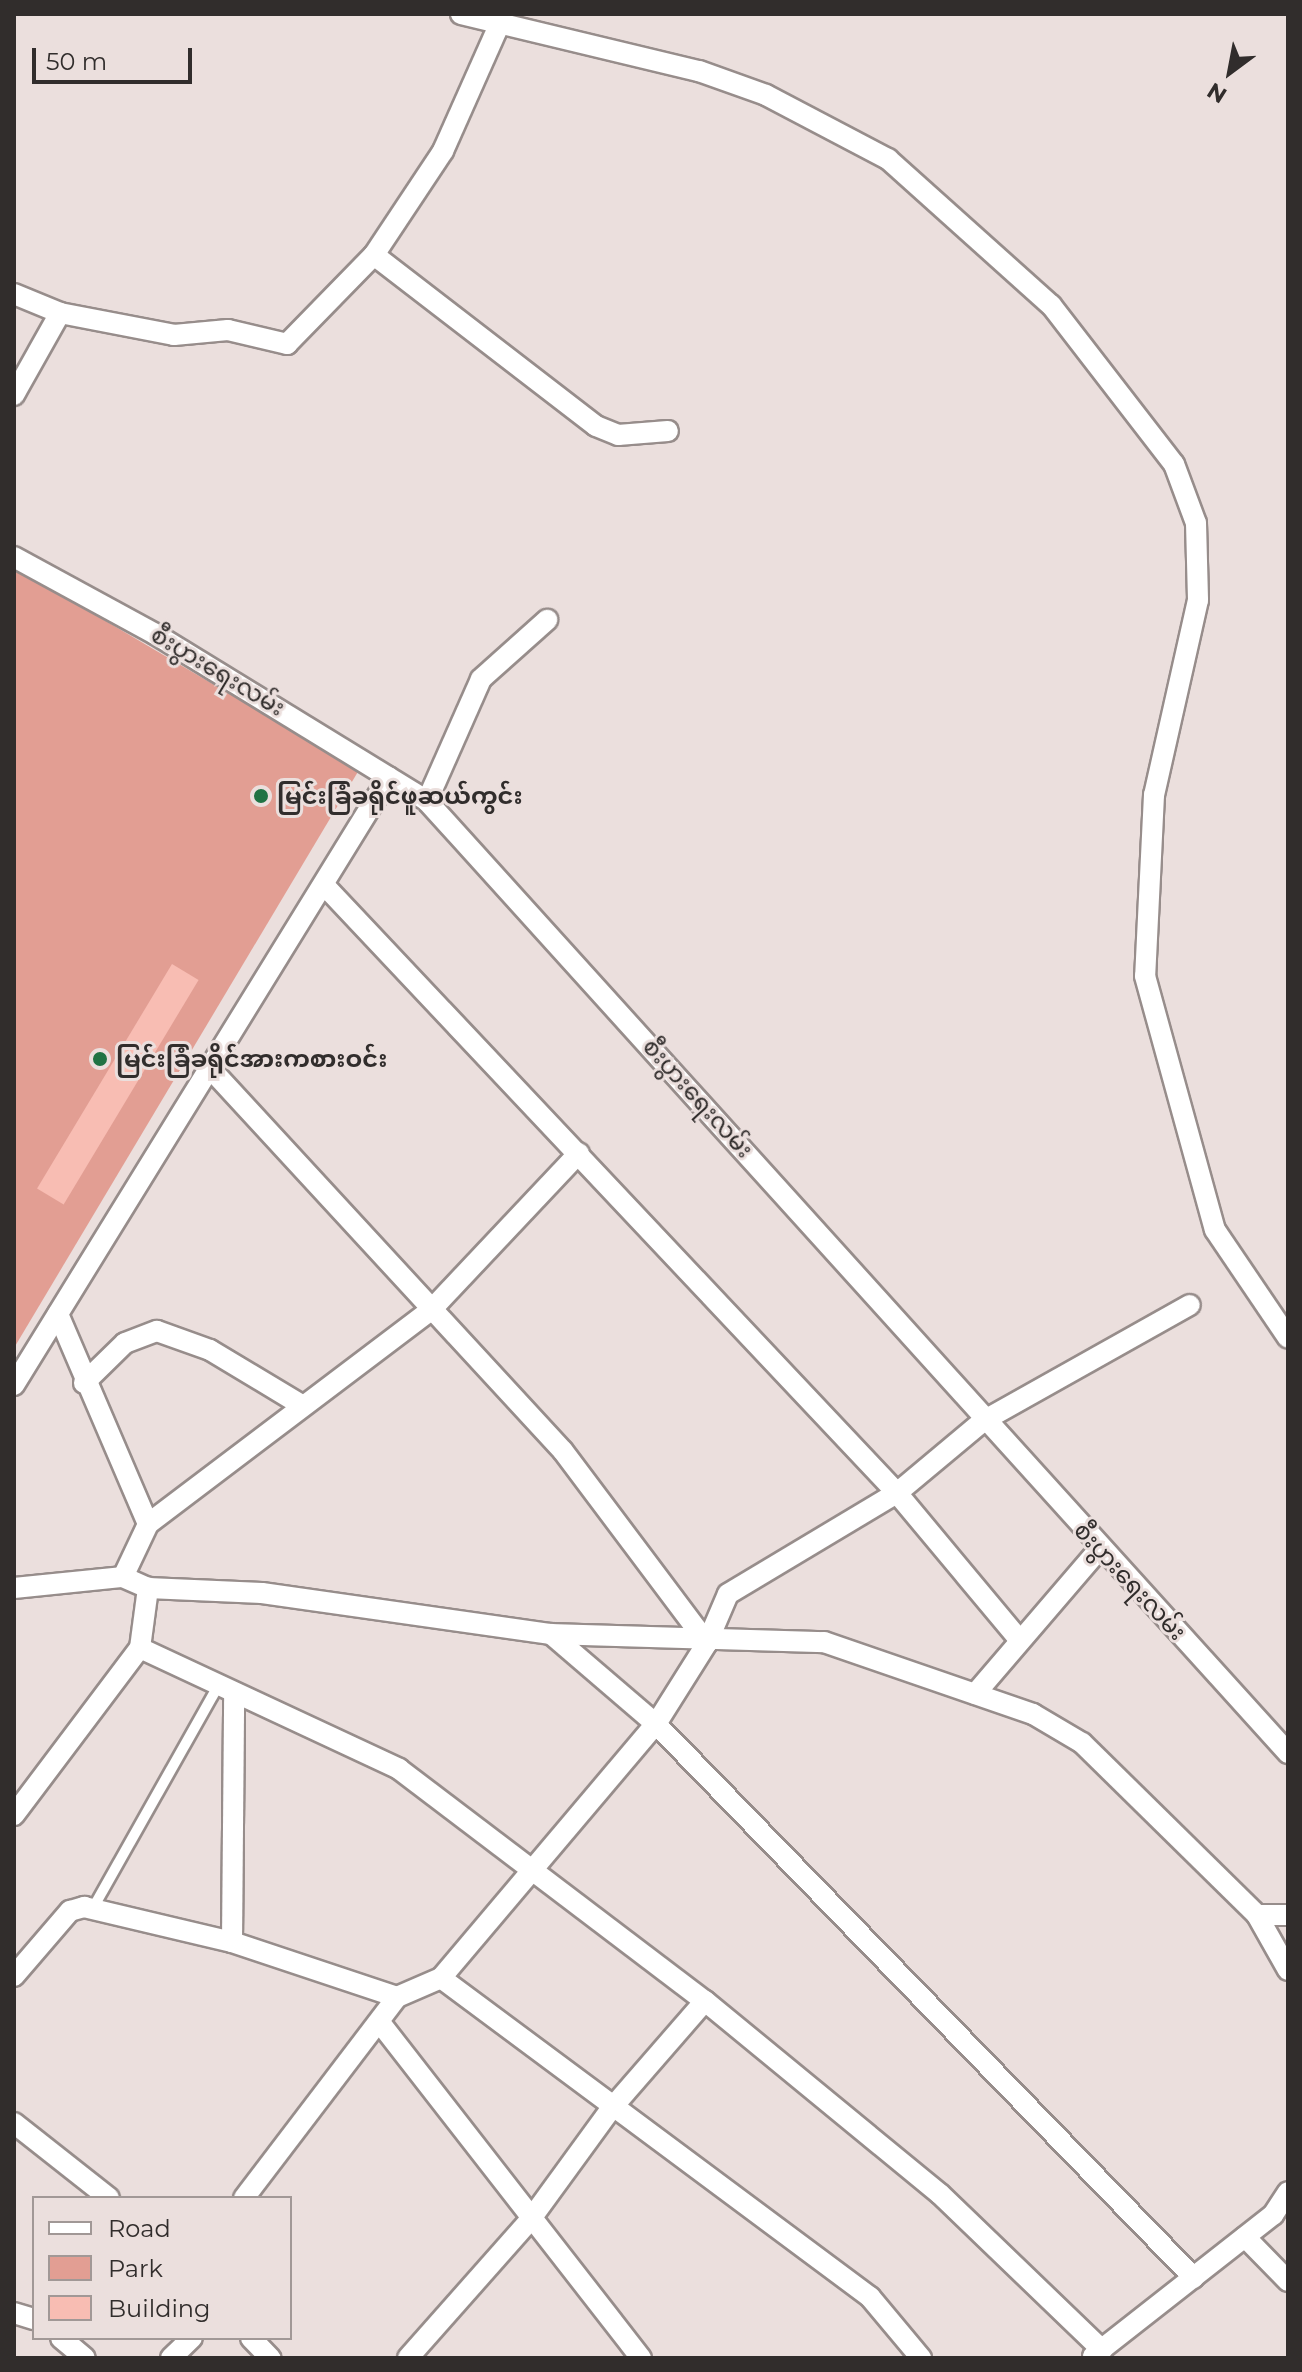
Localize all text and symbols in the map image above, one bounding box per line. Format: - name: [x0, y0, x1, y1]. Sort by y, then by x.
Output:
- scale bar: [36, 32, 196, 82]
- north arrow: [1190, 32, 1270, 112]
- text: 50 m: [46, 47, 107, 76]
- text: N: [1202, 77, 1232, 109]
- street label: စီးပွားရေးလမ်း: [146, 620, 290, 722]
- place label: မြင်းခြံခရိုင်ဖူဆယ်ကွင်း: [277, 782, 523, 810]
- marker: မြင်းခြံခရိုင်ဖူဆယ်ကွင်း: [252, 787, 270, 805]
- street label: စီးပွားရေးလမ်း: [637, 1032, 759, 1164]
- place label: မြင်းခြံခရိုင်အားကစားဝင်း: [116, 1045, 387, 1073]
- marker: မြင်းခြံခရိုင်အားကစားဝင်း: [91, 1050, 109, 1068]
- street label: စီးပွားရေးလမ်း: [1068, 1516, 1192, 1646]
- legend: [32, 2196, 292, 2340]
- text: Road: [108, 2214, 171, 2243]
- text: Park: [108, 2254, 163, 2283]
- text: Building: [108, 2294, 211, 2323]

